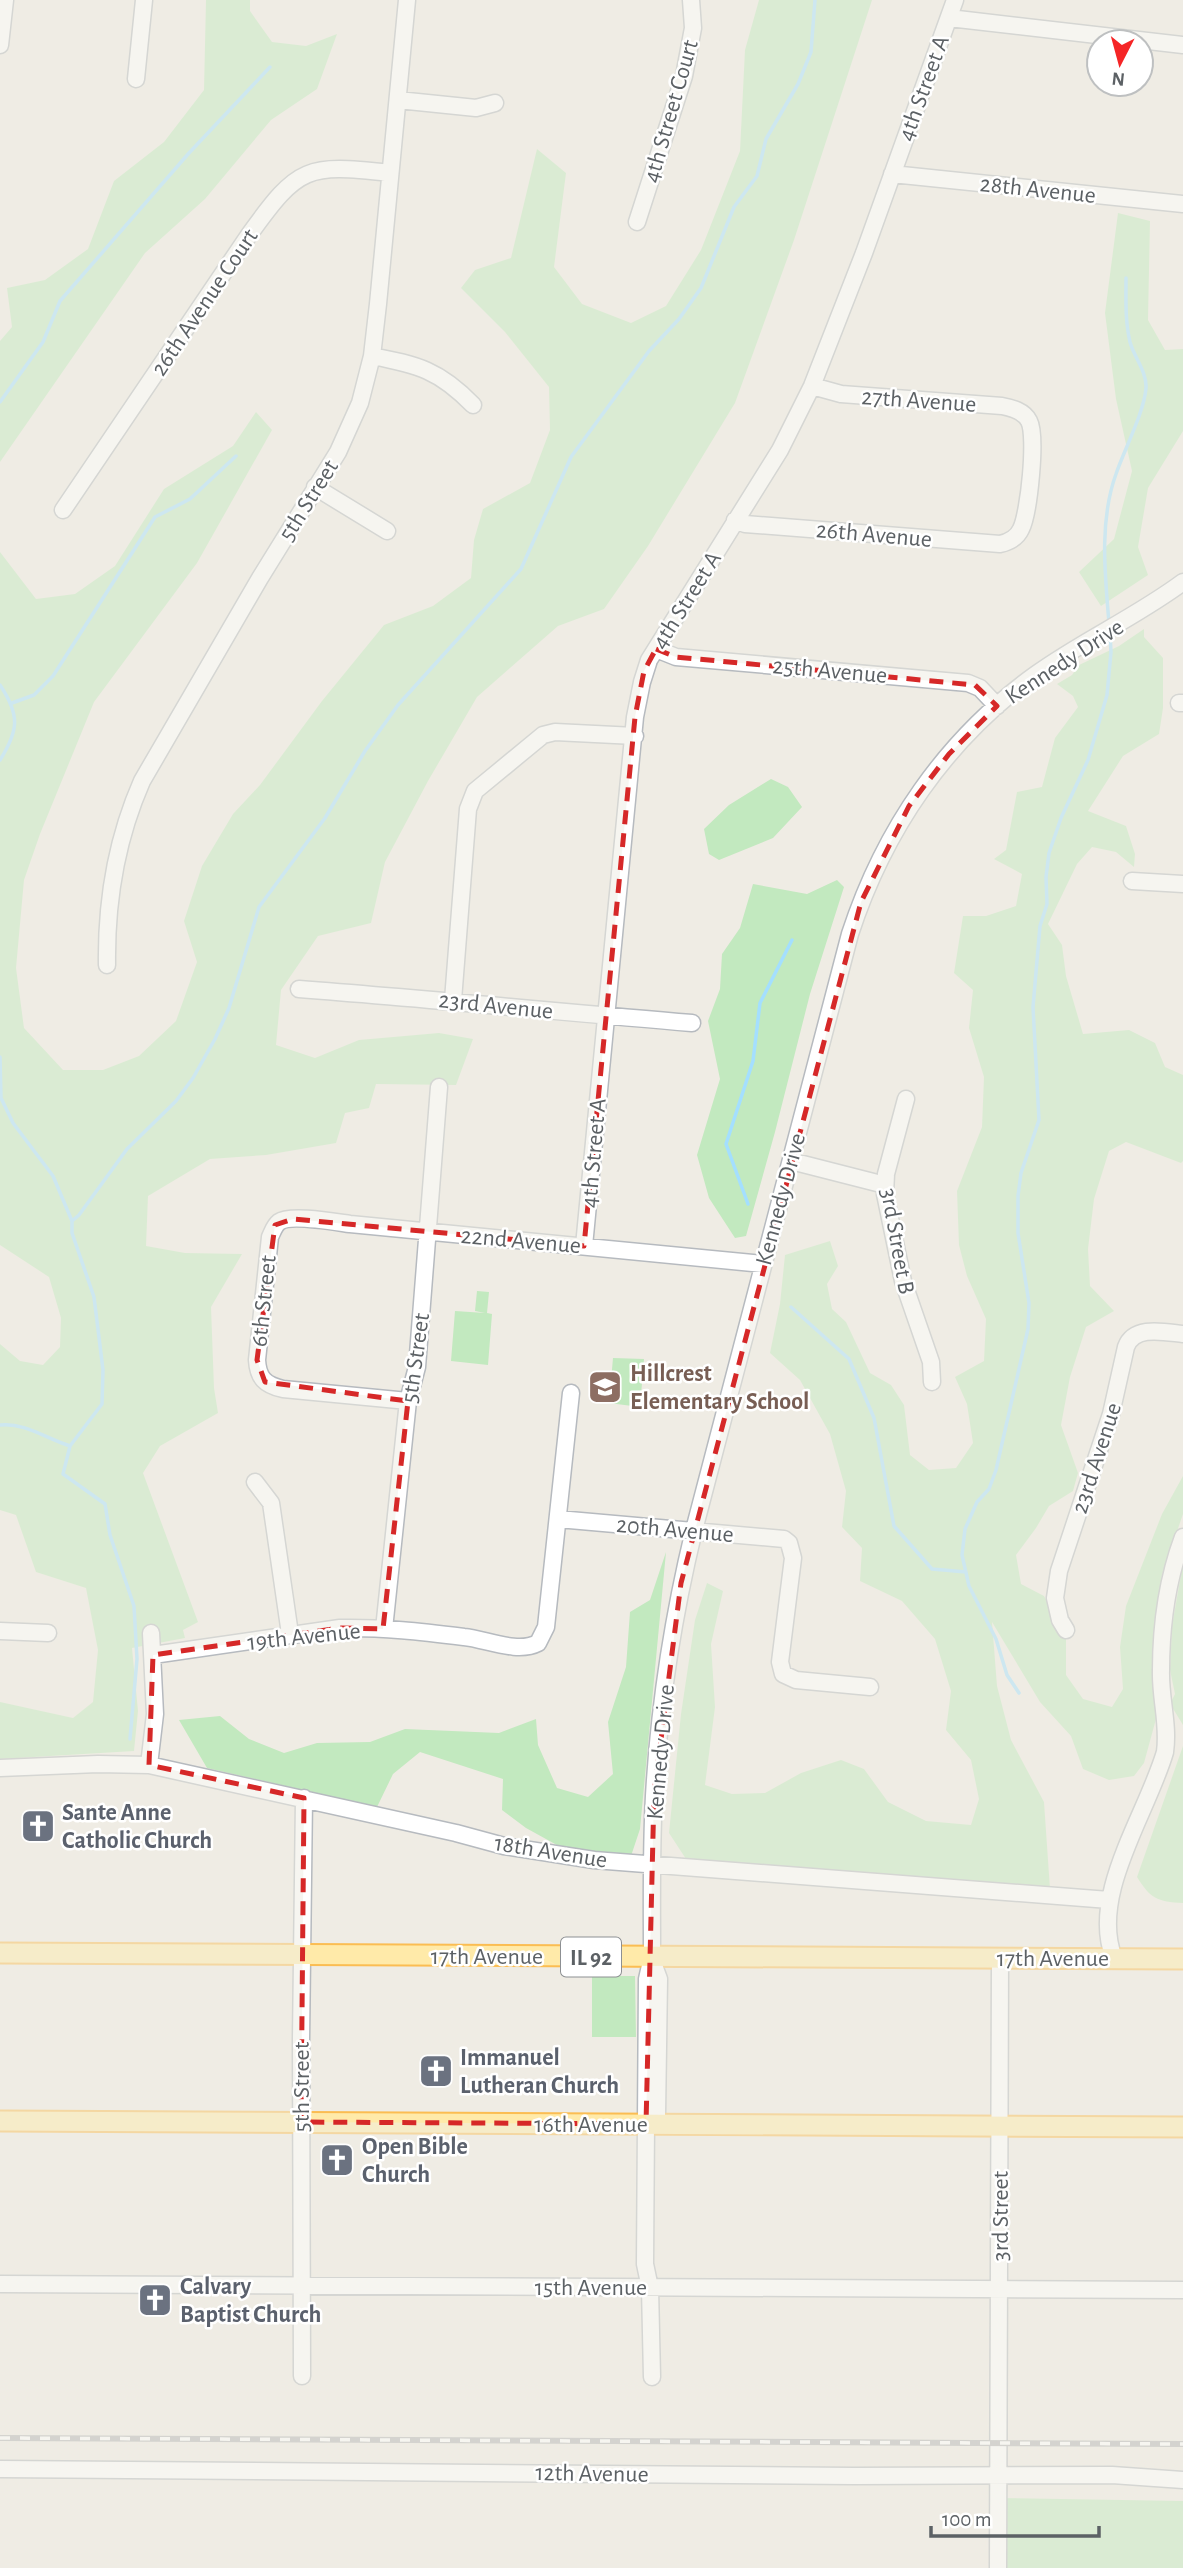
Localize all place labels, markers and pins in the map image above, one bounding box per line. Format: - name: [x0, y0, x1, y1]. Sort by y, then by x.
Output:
- place label: Hillcrest Elementary School: [630, 1362, 809, 1414]
- school or university icon: Hillcrest Elementary School: [586, 1368, 624, 1406]
- place label: Sante Anne Catholic Church: [62, 1801, 212, 1853]
- church icon: Sante Anne Catholic Church: [19, 1807, 57, 1845]
- place label: Immanuel Lutheran Church: [460, 2046, 619, 2098]
- church icon: Immanuel Lutheran Church: [417, 2052, 455, 2090]
- place label: Open Bible Church: [362, 2135, 468, 2187]
- church icon: Open Bible Church: [318, 2141, 356, 2179]
- place label: Calvary Baptist Church: [180, 2275, 321, 2327]
- church icon: Calvary Baptist Church: [136, 2281, 174, 2319]

